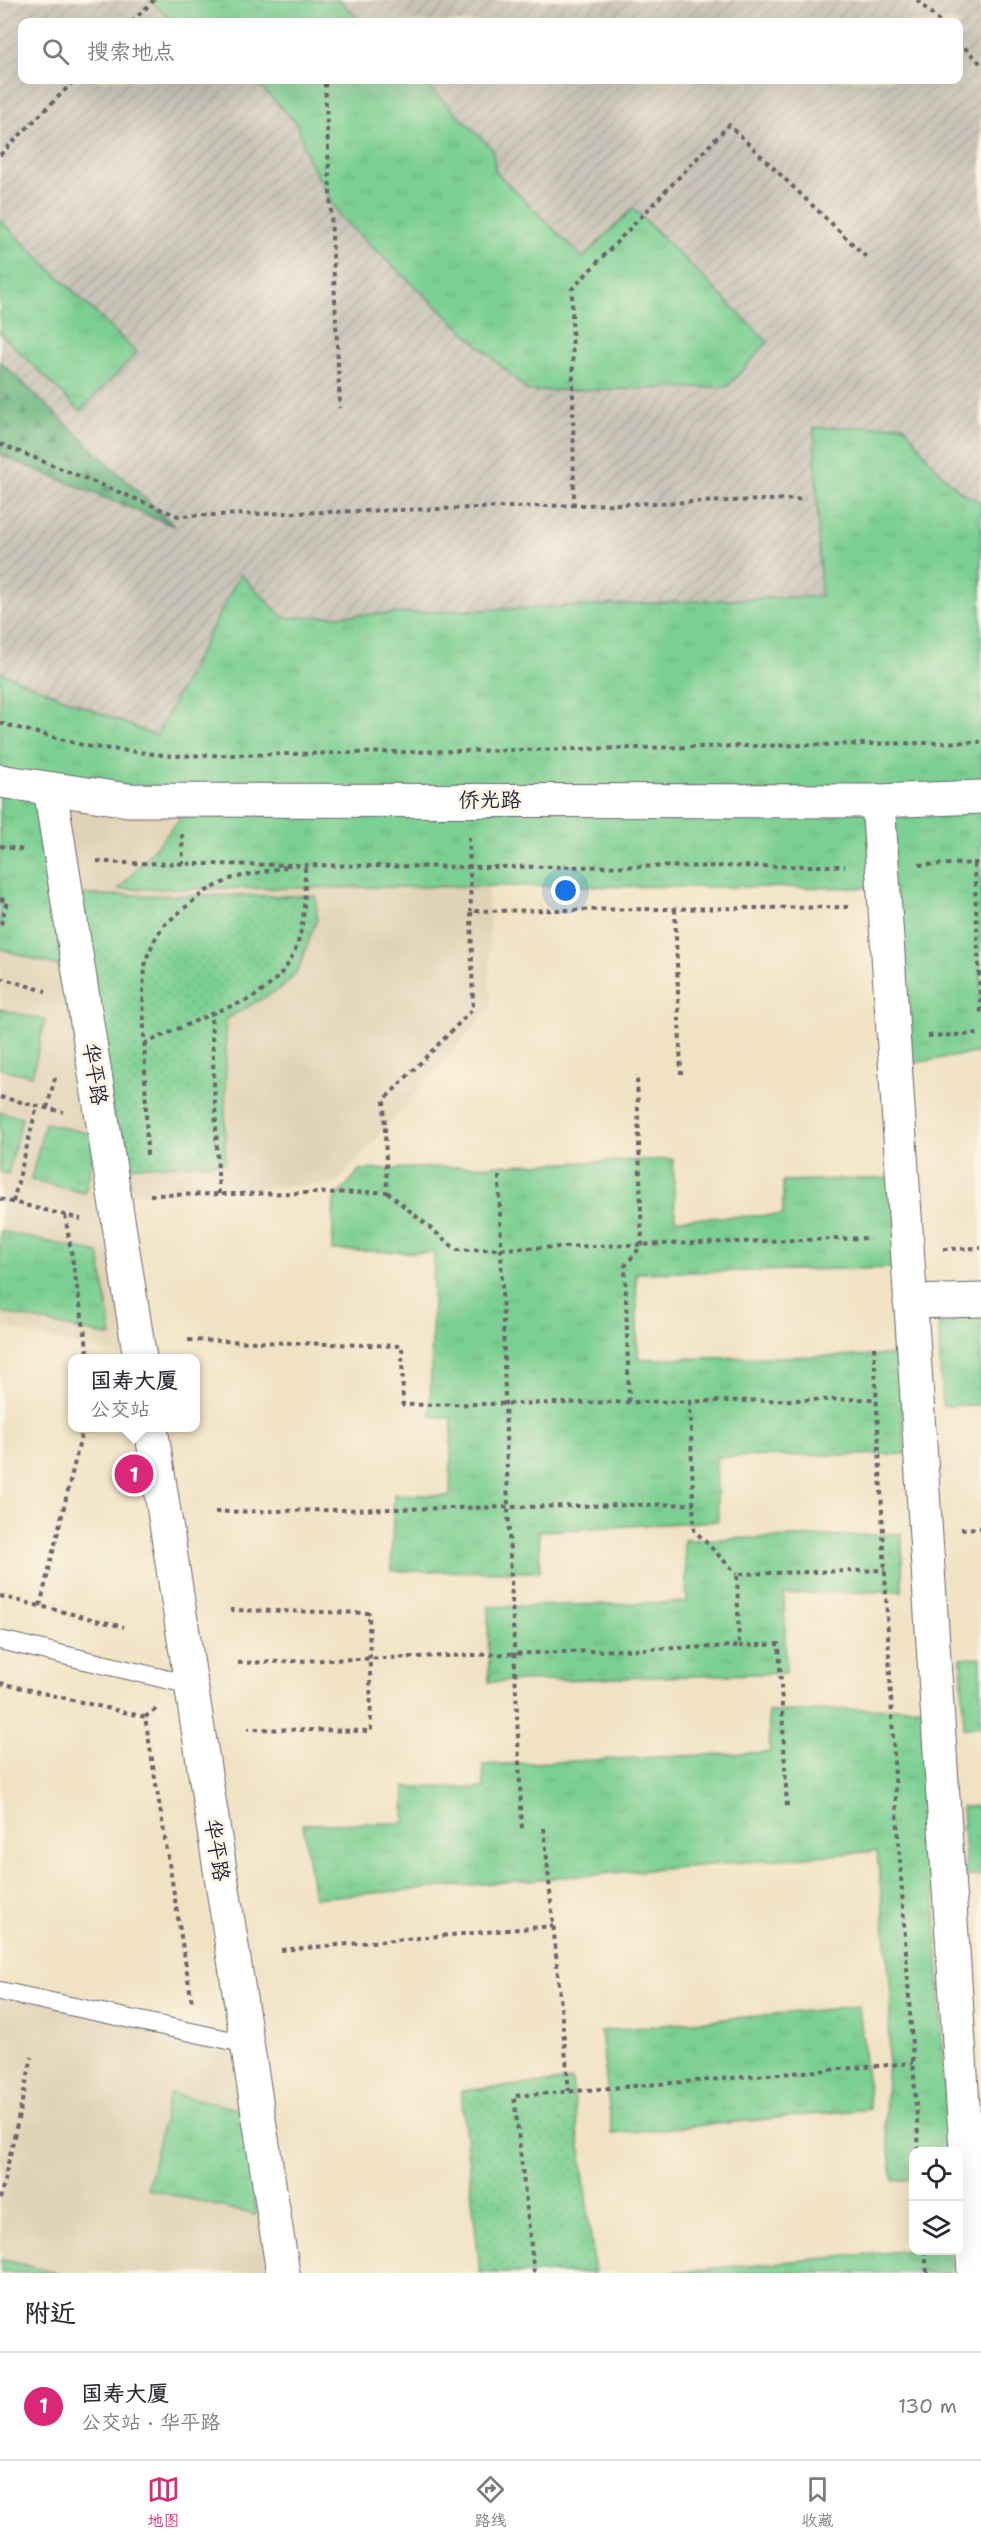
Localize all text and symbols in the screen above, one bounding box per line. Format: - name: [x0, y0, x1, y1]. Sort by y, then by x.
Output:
- search box: [18, 18, 963, 84]
- icon: search: [39, 35, 72, 68]
- text: 搜索地点: [87, 37, 175, 66]
- street label: 侨光路: [459, 786, 522, 814]
- your location: [551, 876, 580, 905]
- street label: 华平路: [76, 1041, 114, 1107]
- popup: [68, 1354, 200, 1432]
- text: 国寿大厦: [90, 1366, 178, 1395]
- text: 公交站: [90, 1396, 150, 1422]
- pin: 1: [114, 1452, 154, 1496]
- street label: 华平路: [198, 1817, 236, 1883]
- map controls: [909, 2147, 963, 2255]
- button: locate: [909, 2147, 963, 2201]
- button: layers: [909, 2201, 963, 2255]
- text: 附近: [24, 2295, 76, 2330]
- text: 国寿大厦: [81, 2379, 169, 2408]
- text: 1: [39, 2393, 48, 2419]
- text: 130 m: [898, 2393, 957, 2419]
- text: 公交站 · 华平路: [81, 2409, 220, 2435]
- tab: 地图: [147, 2473, 180, 2531]
- tab: 路线: [474, 2473, 507, 2531]
- tab: 收藏: [801, 2473, 834, 2531]

